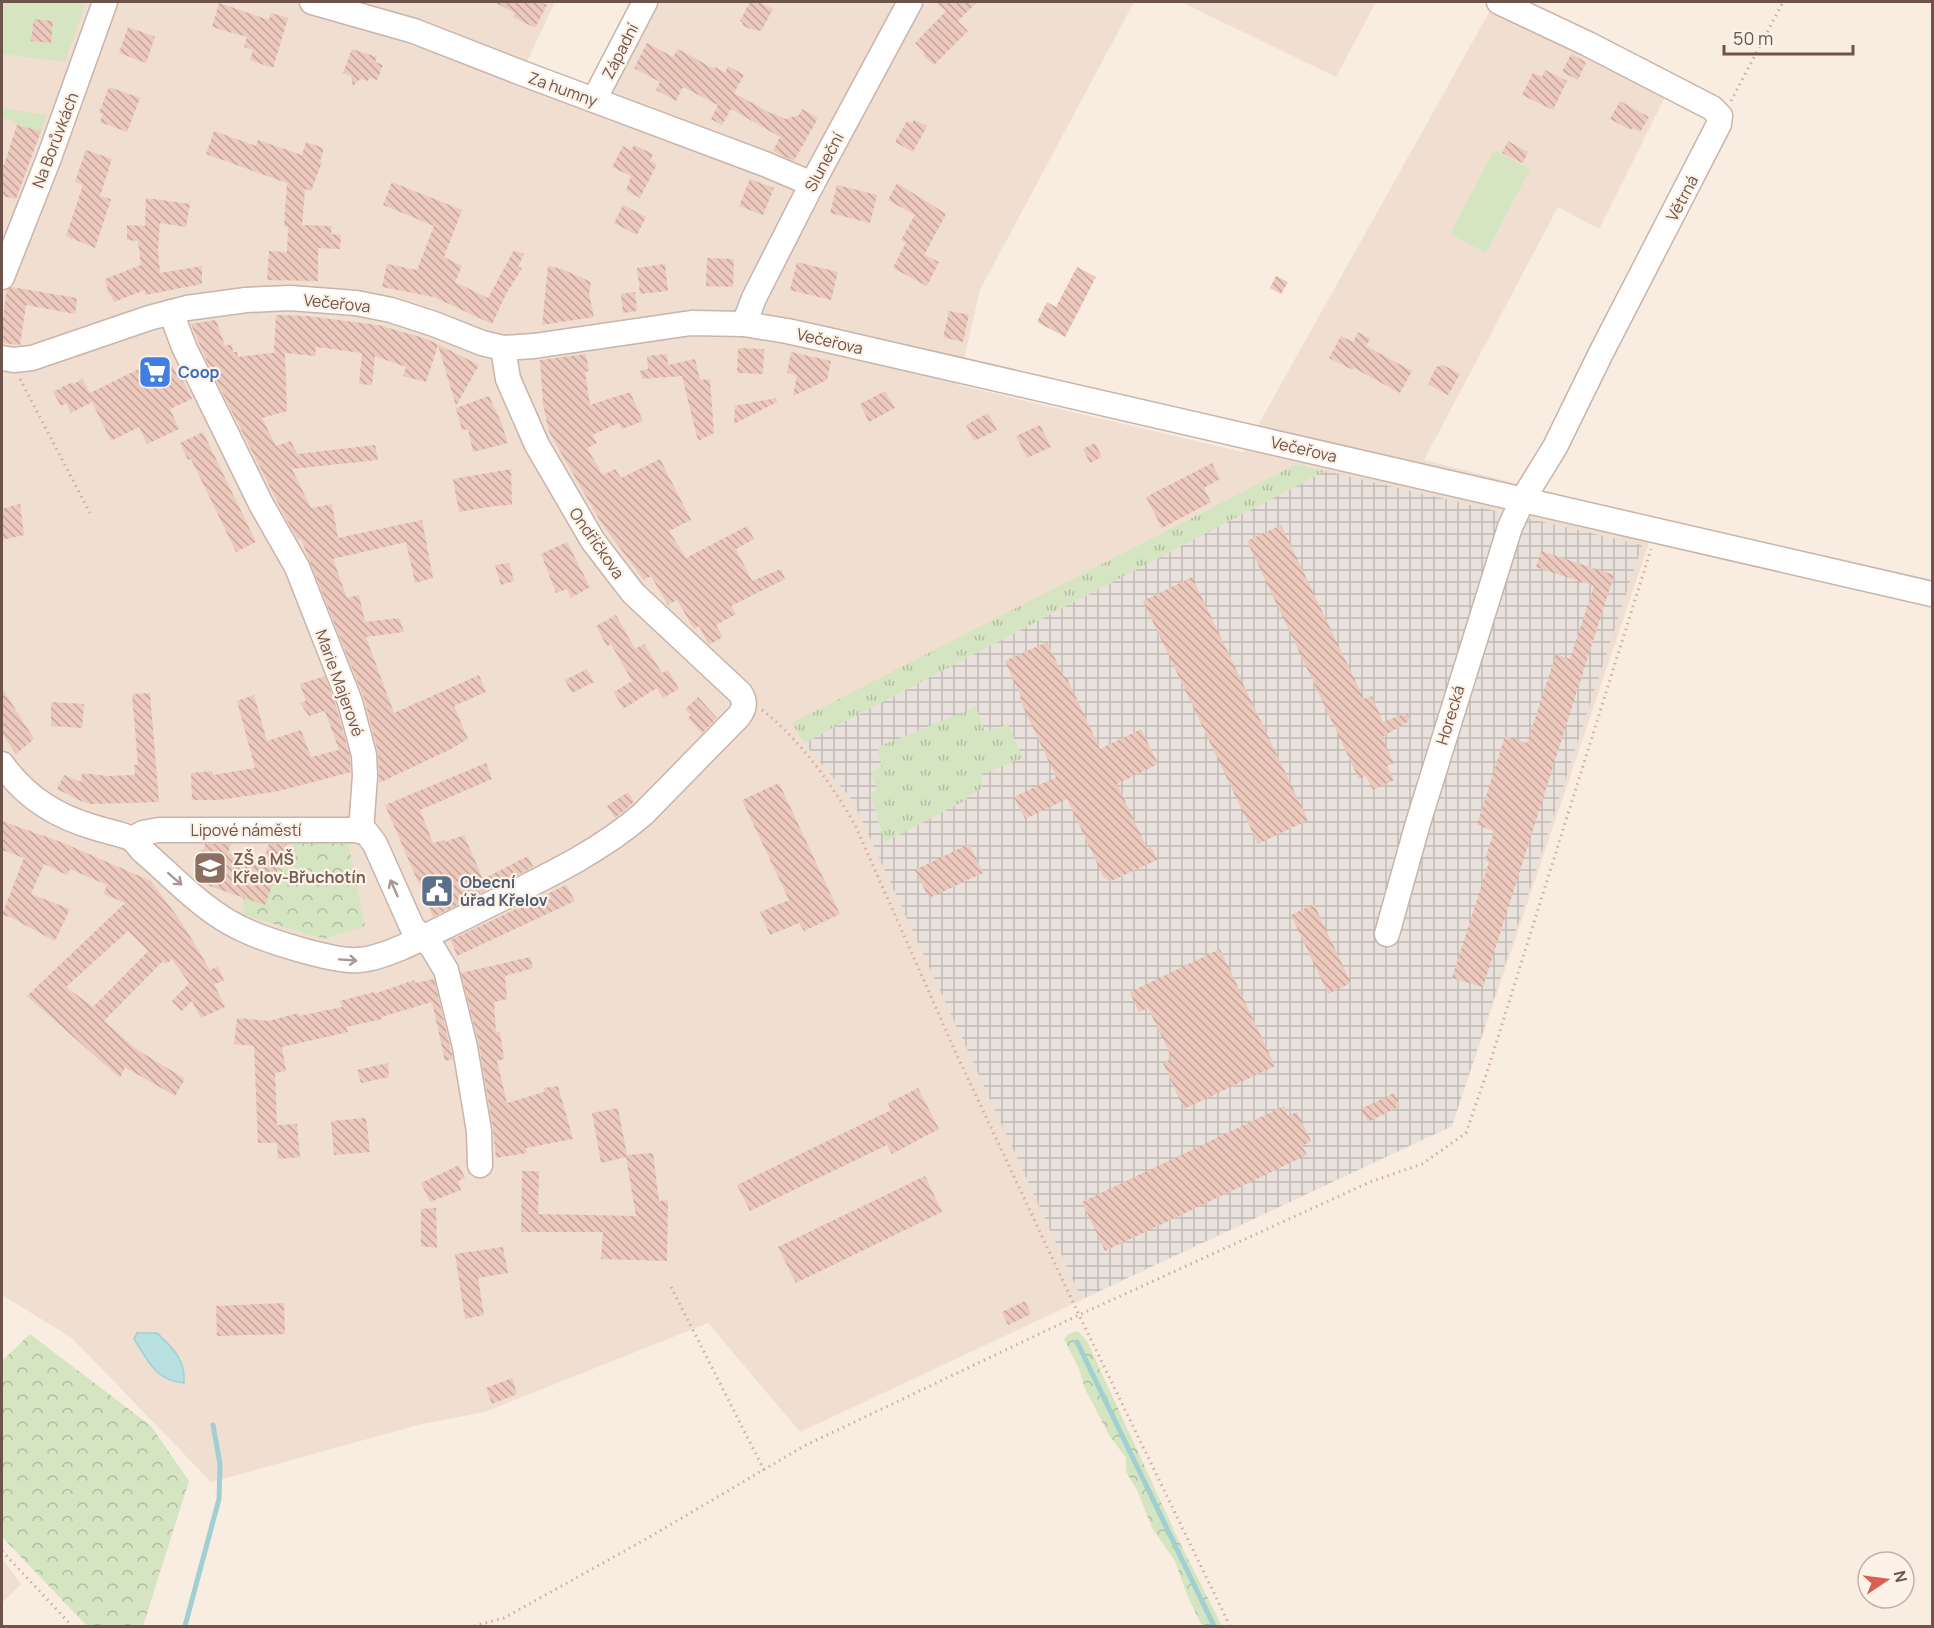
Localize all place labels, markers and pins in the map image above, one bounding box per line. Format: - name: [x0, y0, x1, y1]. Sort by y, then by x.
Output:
- supermarket icon: Coop: [137, 354, 173, 390]
- place label: Coop: [178, 361, 220, 383]
- place label: ZŠ a MŠ Křelov-Břuchotín: [233, 848, 366, 888]
- school or university icon: ZŠ a MŠ Křelov-Břuchotín: [192, 850, 228, 886]
- place label: Obecní úřad Křelov: [460, 871, 548, 911]
- public building icon: Obecní úřad Křelov: [419, 873, 455, 909]

